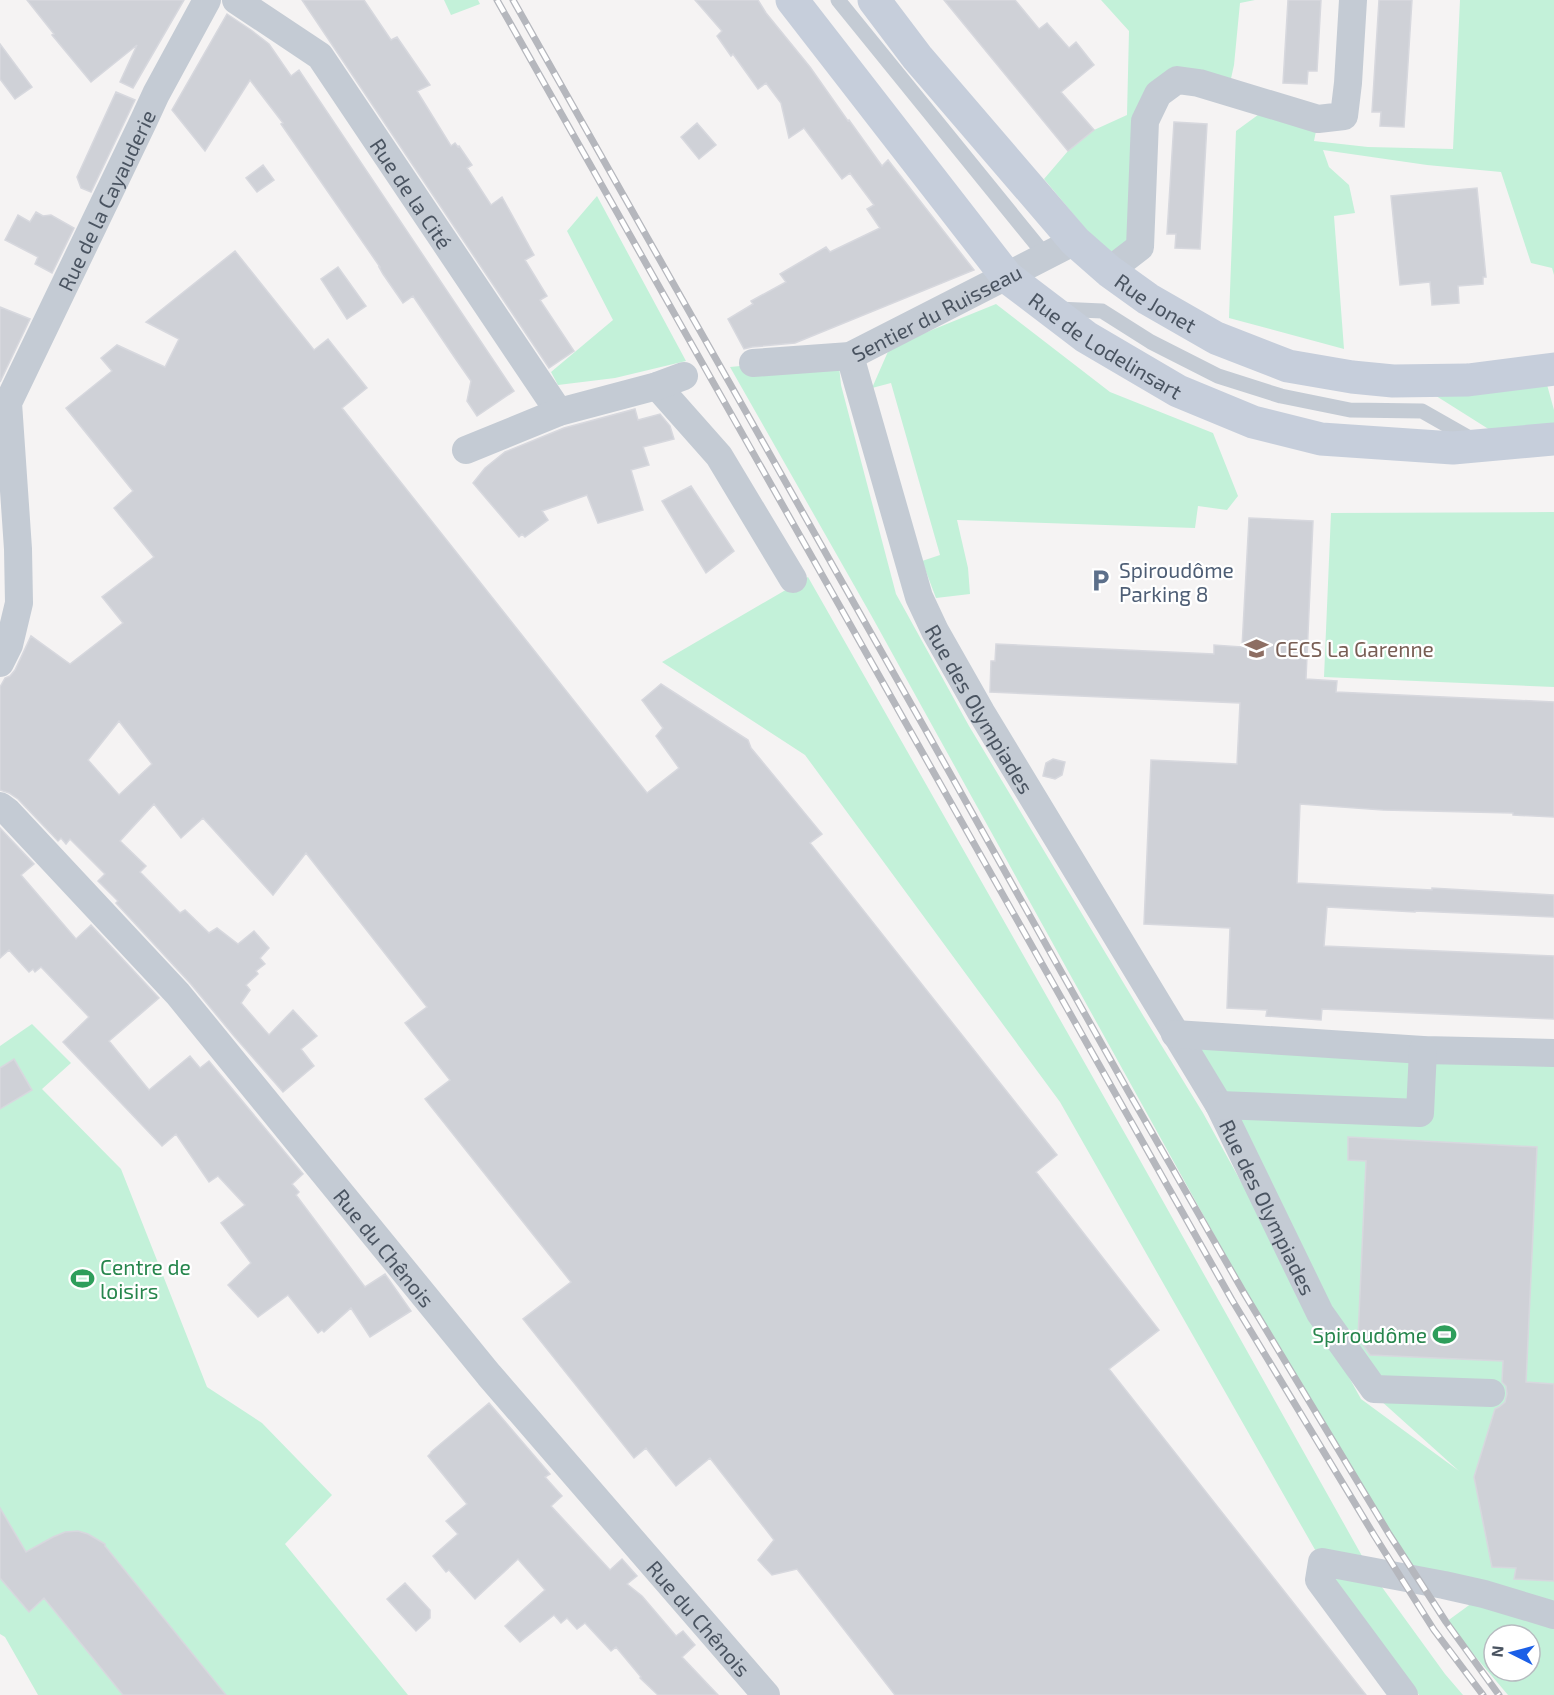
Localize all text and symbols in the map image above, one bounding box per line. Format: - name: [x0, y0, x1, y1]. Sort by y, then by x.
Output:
- street label: Rue de la Cayauderie: [52, 105, 160, 294]
- street label: Rue de la Cité: [366, 133, 458, 253]
- street label: Sentier du Ruisseau: [847, 258, 1025, 366]
- street label: Rue Jonet: [1111, 267, 1201, 337]
- street label: Rue de Lodelinsart: [1025, 286, 1187, 403]
- place label: Spiroudôme Parking 8: [1119, 557, 1234, 606]
- parking icon: Spiroudôme Parking 8: [1088, 568, 1114, 594]
- street label: Rue des Olympiades: [921, 619, 1040, 798]
- school or university icon: CECS La Garenne: [1244, 635, 1270, 661]
- place label: CECS La Garenne: [1275, 636, 1434, 661]
- street label: Rue des Olympiades: [1215, 1115, 1322, 1299]
- street label: Rue du Chênois: [329, 1183, 440, 1311]
- place label: Centre de loisirs: [100, 1254, 191, 1303]
- sports icon: Centre de loisirs: [69, 1265, 95, 1291]
- sports icon: Spiroudôme: [1432, 1321, 1458, 1347]
- place label: Spiroudôme: [1312, 1322, 1427, 1347]
- street label: Rue du Chênois: [642, 1555, 756, 1681]
- north arrow: [1482, 1623, 1542, 1683]
- text: N: [1487, 1645, 1507, 1658]

